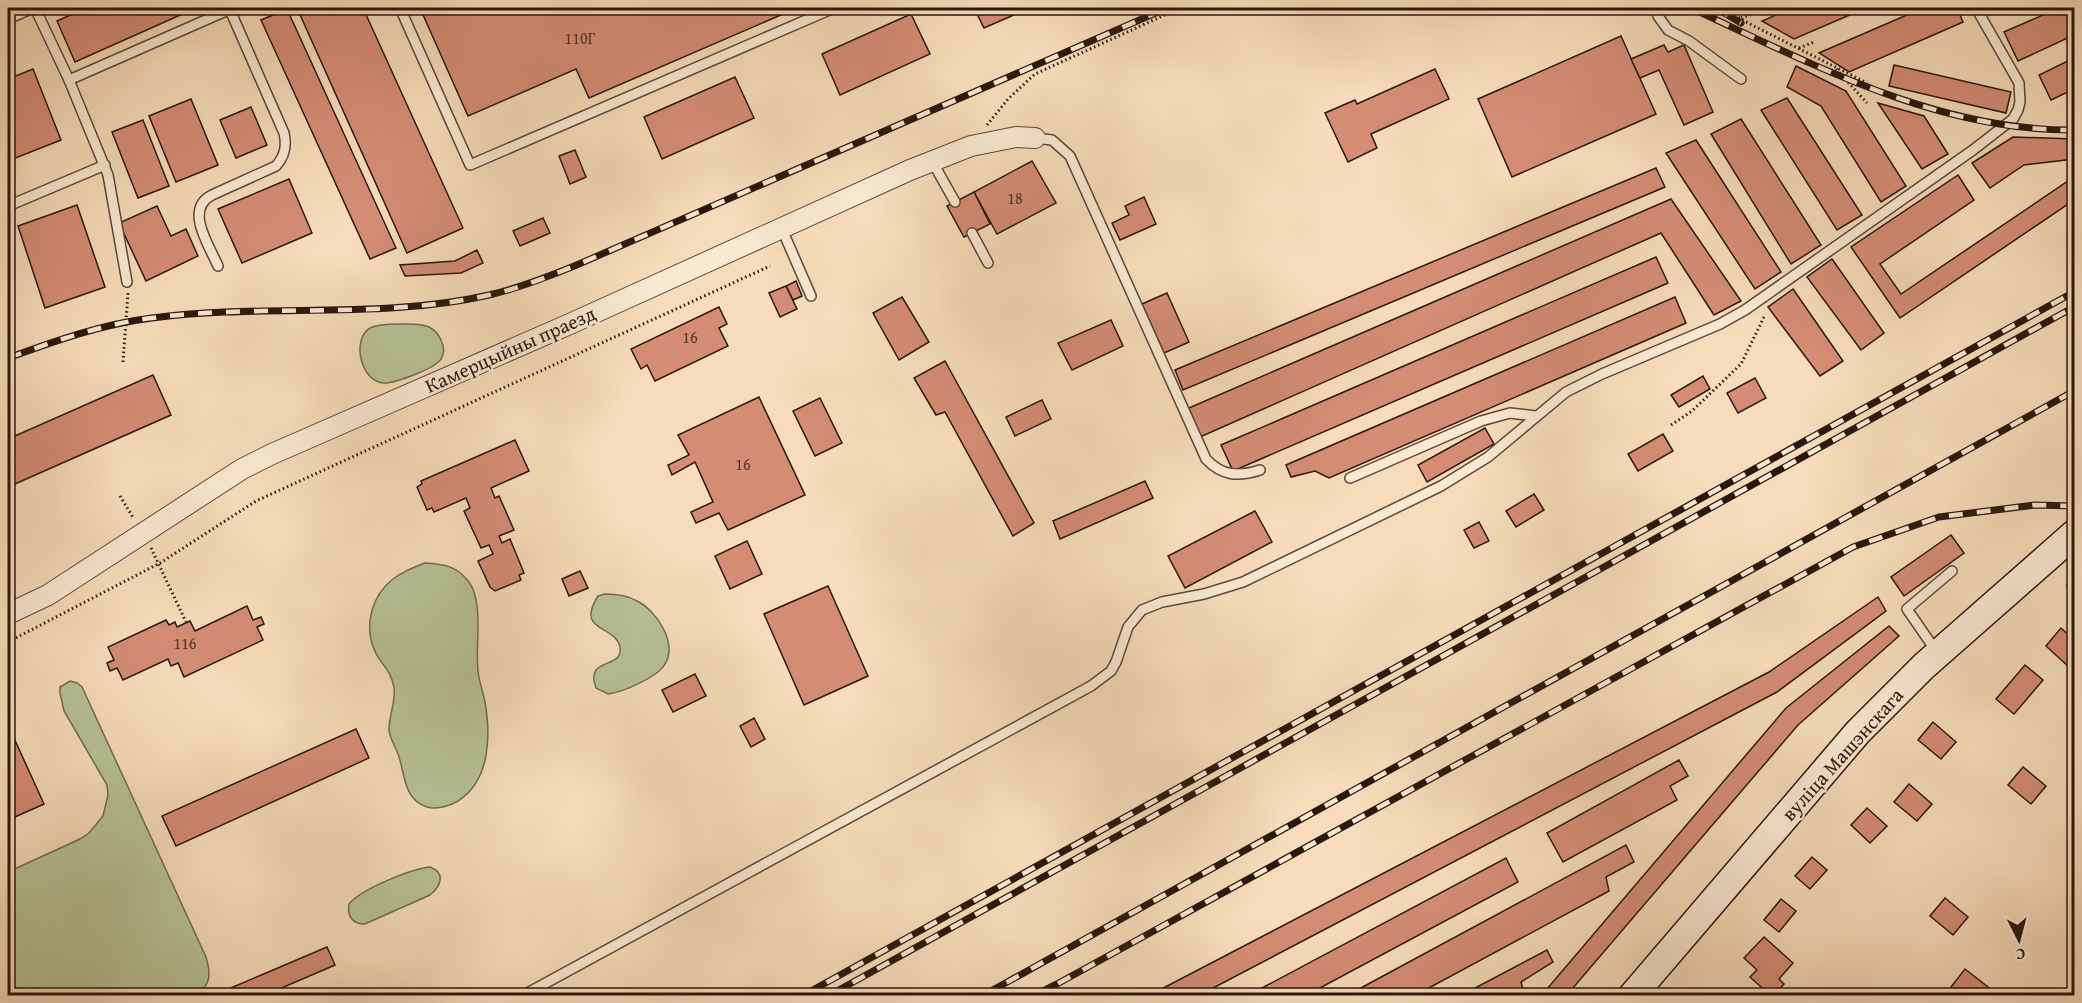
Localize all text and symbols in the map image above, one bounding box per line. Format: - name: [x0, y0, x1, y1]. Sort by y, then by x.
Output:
- house number: 110Г: [565, 26, 596, 50]
- house number: 18: [1007, 186, 1023, 210]
- street label: Камерцыйны праезд: [420, 298, 600, 400]
- house number: 16: [682, 325, 698, 349]
- house number: 16: [735, 452, 751, 476]
- house number: 116: [173, 631, 197, 655]
- street label: вуліца Машэнскага: [1774, 681, 1910, 827]
- north arrow: [1989, 910, 2049, 970]
- text: С: [2015, 943, 2026, 967]

